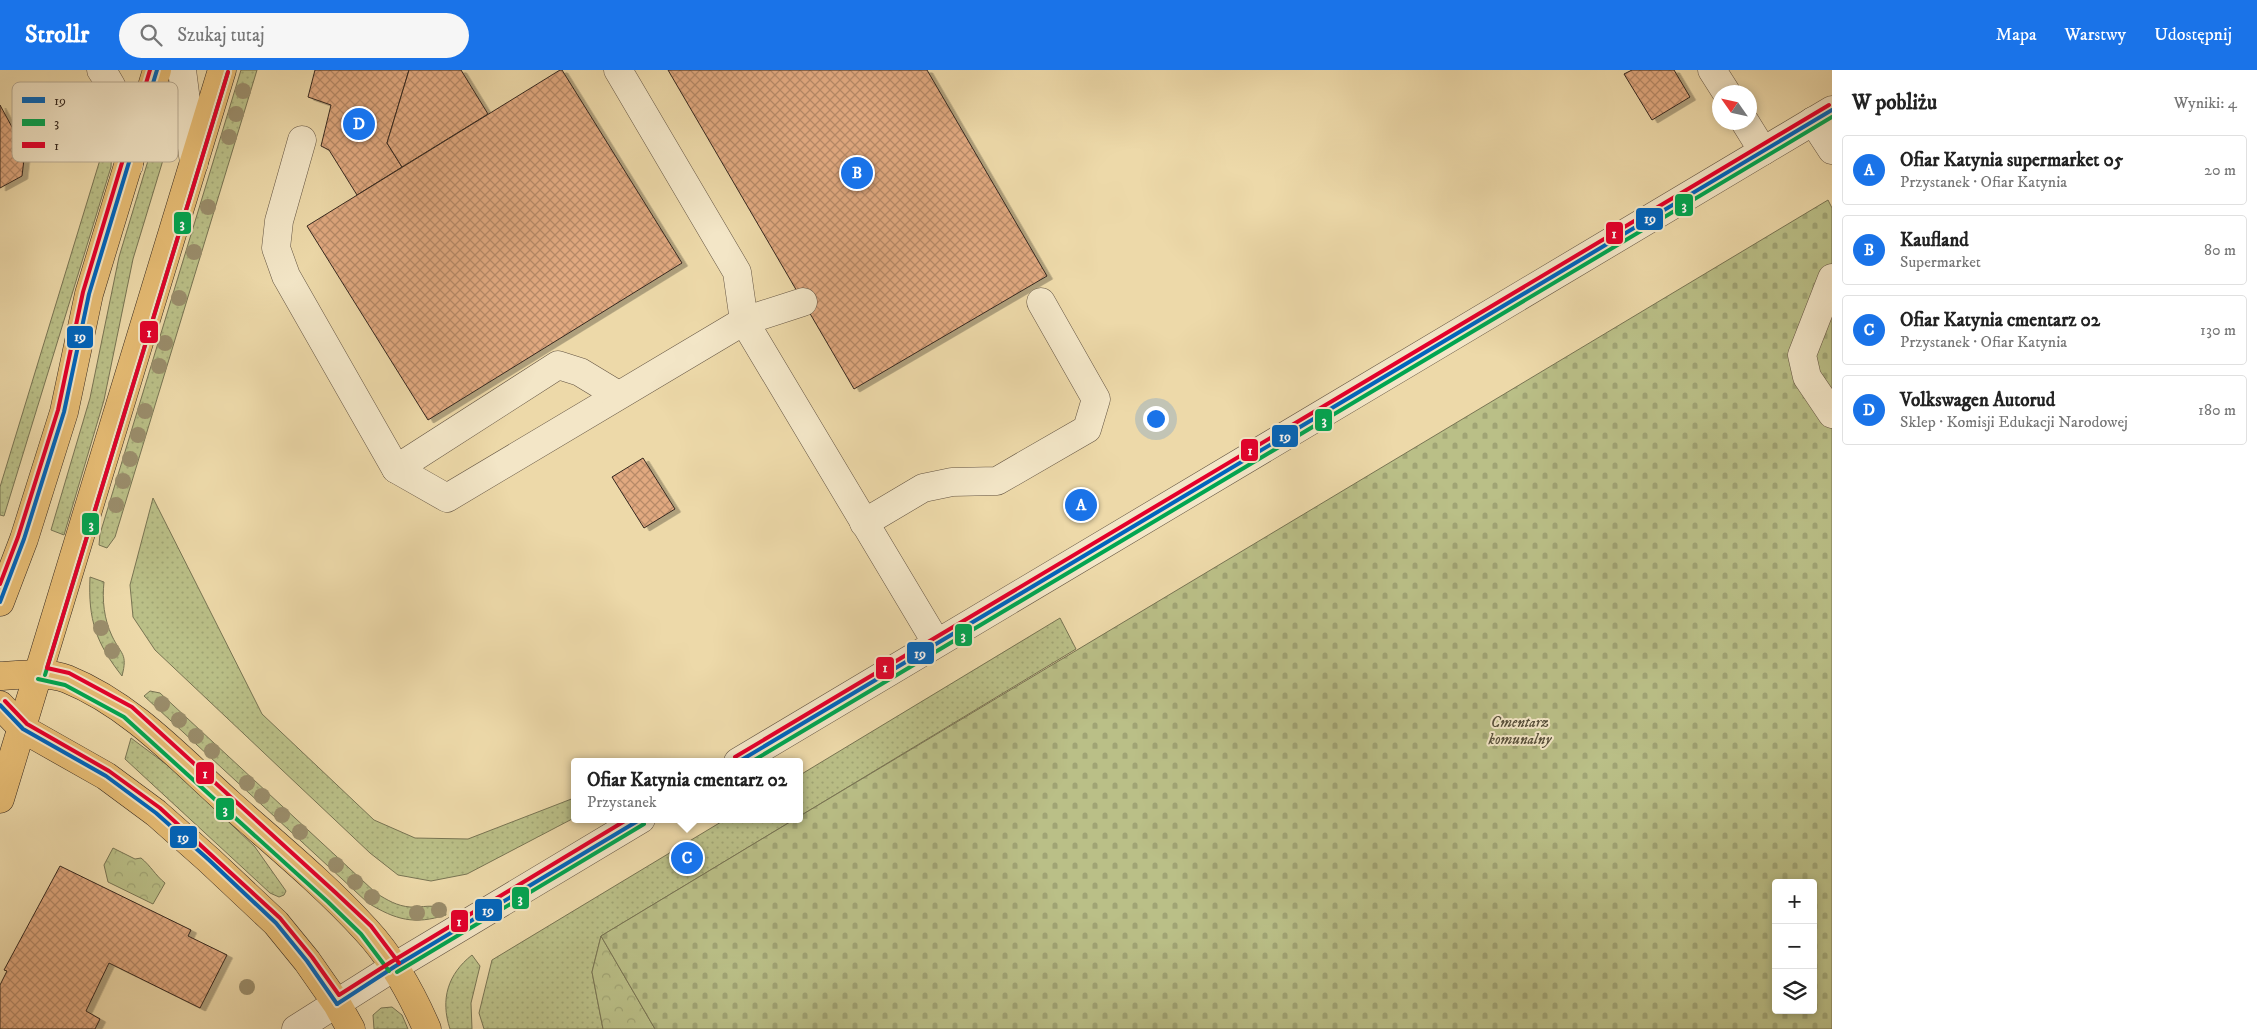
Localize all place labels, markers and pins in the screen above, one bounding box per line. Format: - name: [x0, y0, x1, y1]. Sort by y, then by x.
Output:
- pin: D: [343, 105, 375, 143]
- pin: B: [841, 154, 873, 192]
- pin: A: [1065, 486, 1097, 524]
- pin: C: [671, 839, 703, 877]

